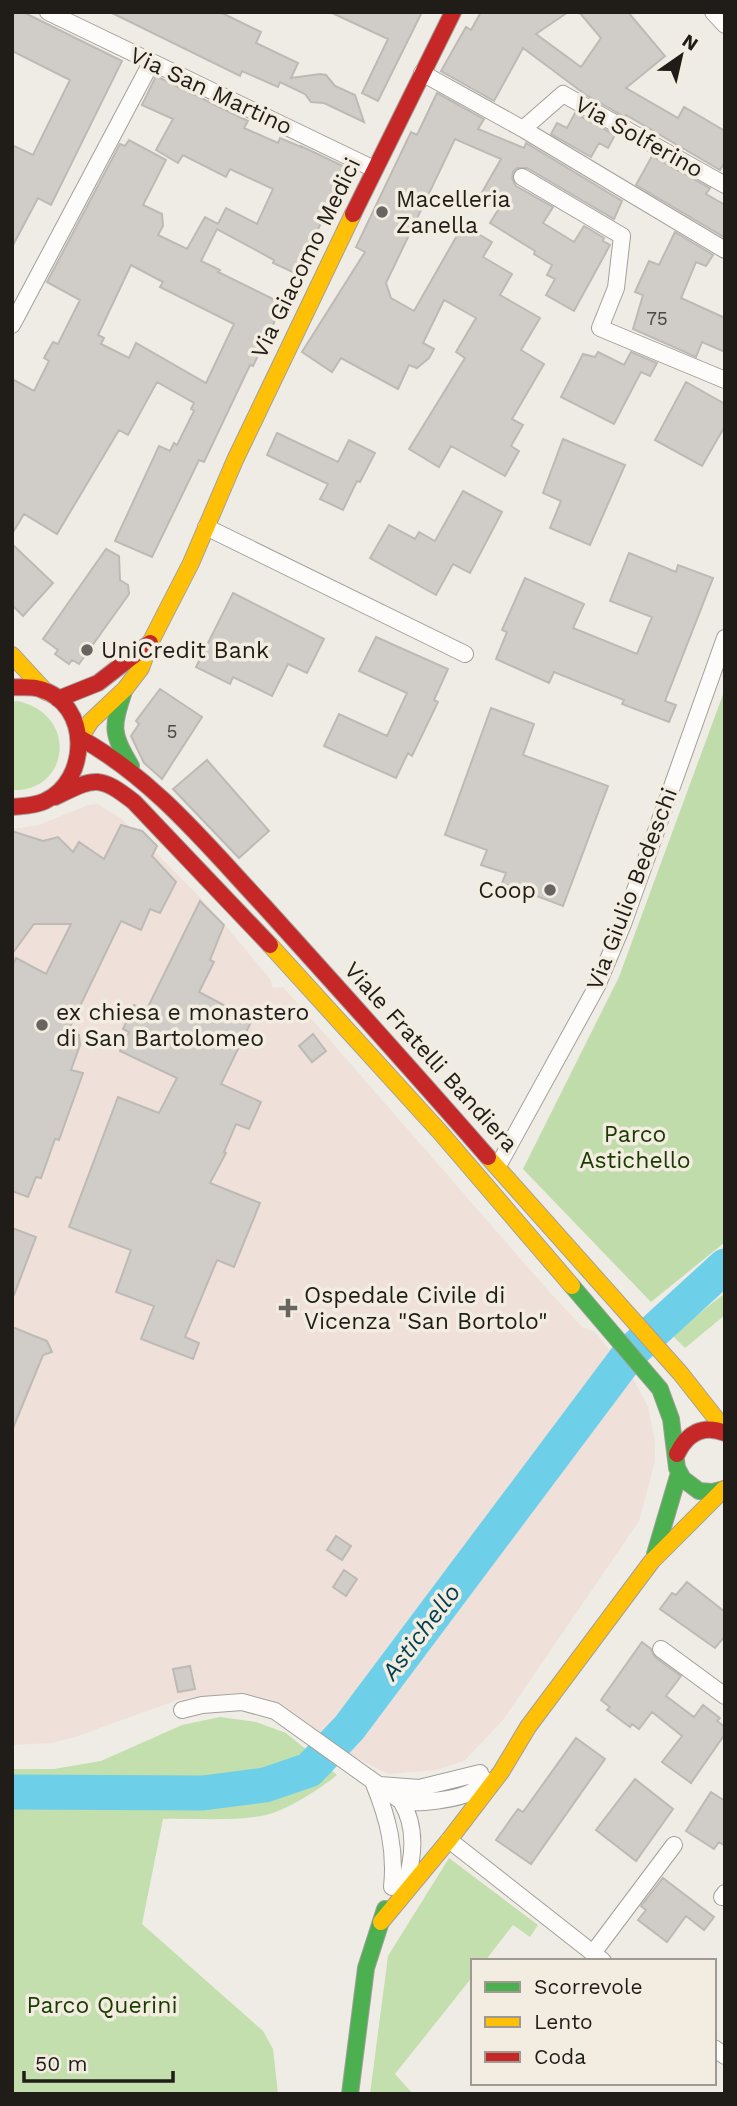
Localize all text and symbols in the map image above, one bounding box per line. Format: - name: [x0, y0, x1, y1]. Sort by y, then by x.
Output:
- north arrow: [646, 21, 716, 91]
- text: N: [678, 29, 702, 56]
- street label: Via San Martino: [126, 42, 296, 140]
- street label: Via Solferino: [570, 91, 708, 183]
- street label: Via Giacomo Medici: [246, 153, 366, 363]
- place label: Macelleria Zanella: [396, 186, 511, 239]
- marker: Macelleria Zanella: [374, 204, 390, 220]
- house number: 75: [646, 307, 668, 330]
- place label: UniCredit Bank: [101, 637, 269, 664]
- marker: UniCredit Bank: [79, 642, 95, 658]
- house number: 5: [166, 720, 178, 743]
- street label: Via Giulio Bedeschi: [581, 784, 683, 994]
- place label: Coop: [478, 877, 536, 904]
- marker: Coop: [542, 882, 558, 898]
- street label: Viale Fratelli Bandiera: [339, 957, 523, 1157]
- place label: ex chiesa e monastero di San Bartolomeo: [56, 999, 309, 1052]
- marker: ex chiesa e monastero di San Bartolomeo: [34, 1017, 50, 1033]
- park label: Parco Astichello: [579, 1121, 691, 1174]
- place label: Ospedale Civile di Vicenza "San Bortolo": [304, 1282, 548, 1335]
- marker: Ospedale Civile di Vicenza "San Bortolo": [278, 1298, 298, 1318]
- water label: Astichello: [375, 1579, 466, 1686]
- legend: [471, 1959, 716, 2085]
- text: Scorrevole: [534, 1974, 643, 1999]
- park label: Parco Querini: [26, 1992, 178, 2019]
- text: Lento: [534, 2009, 593, 2034]
- scale bar: [24, 2039, 173, 2084]
- text: Coda: [534, 2044, 586, 2069]
- text: 50 m: [35, 2051, 87, 2076]

